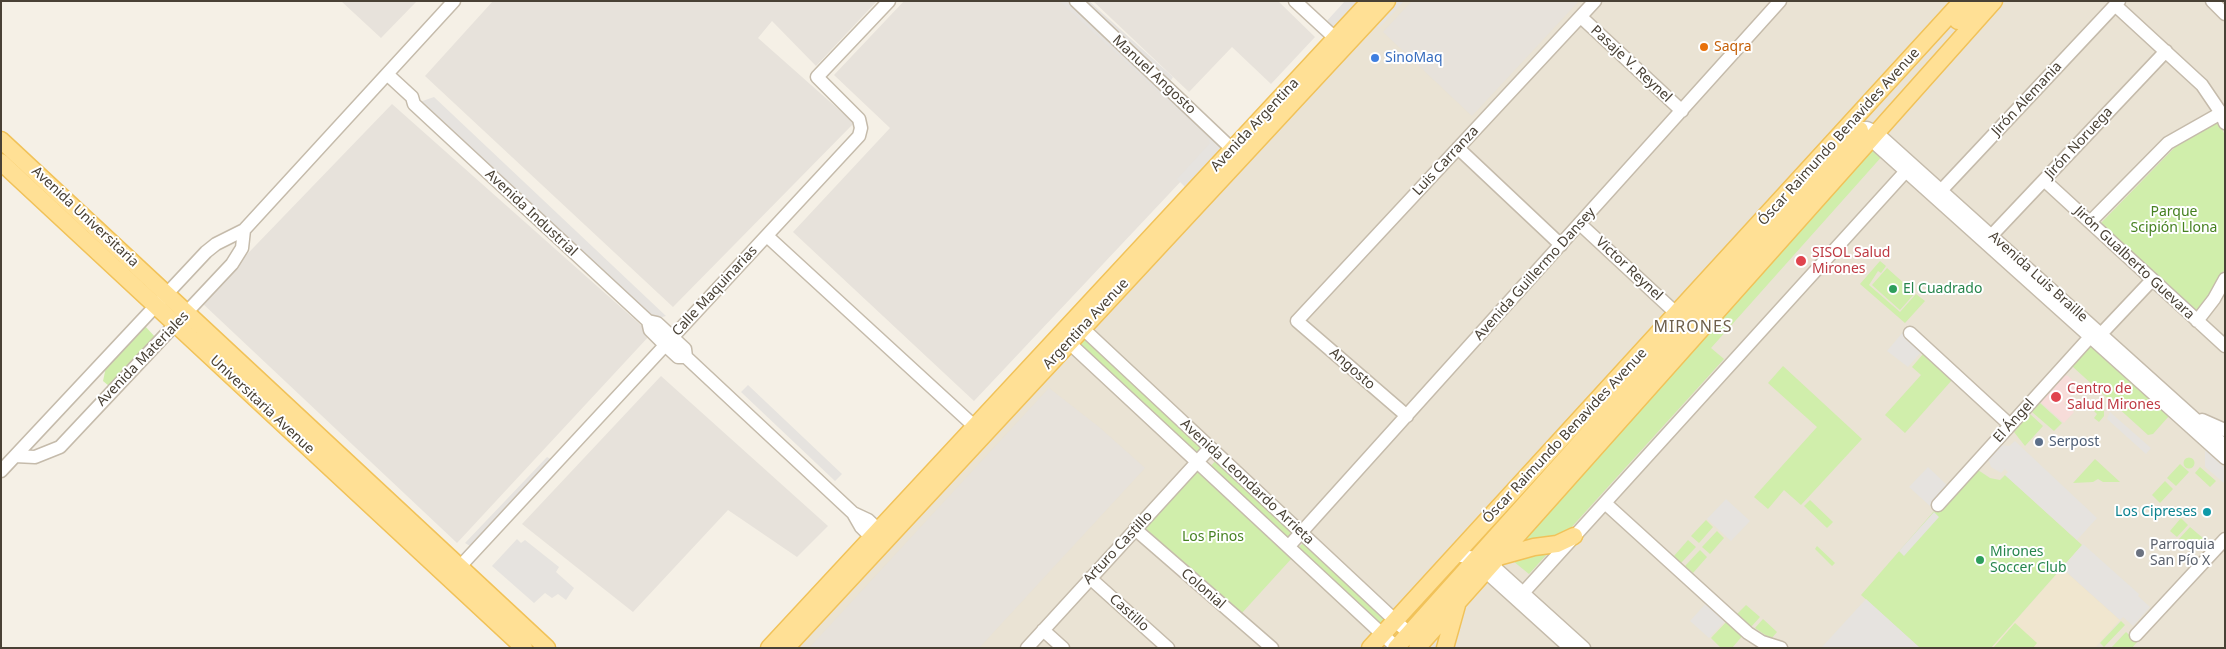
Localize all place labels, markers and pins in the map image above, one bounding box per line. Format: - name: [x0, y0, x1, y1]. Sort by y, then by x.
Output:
- place label: Saqra: [1714, 39, 1752, 55]
- marker: Saqra: [1698, 41, 1710, 53]
- place label: SinoMaq: [1385, 50, 1443, 66]
- marker: SinoMaq: [1369, 52, 1381, 64]
- place label: SISOL Salud Mirones: [1812, 245, 1890, 278]
- marker: SISOL Salud Mirones: [1794, 254, 1808, 268]
- place label: El Cuadrado: [1903, 281, 1982, 297]
- marker: El Cuadrado: [1887, 283, 1899, 295]
- place label: Centro de Salud Mirones: [2067, 381, 2161, 414]
- marker: Centro de Salud Mirones: [2049, 390, 2063, 404]
- place label: Serpost: [2049, 434, 2099, 450]
- marker: Serpost: [2033, 436, 2045, 448]
- place label: Los Cipreses: [2115, 504, 2197, 520]
- marker: Los Cipreses: [2201, 506, 2213, 518]
- place label: Parroquia San Pío X: [2150, 537, 2215, 570]
- place label: Mirones Soccer Club: [1990, 544, 2067, 576]
- marker: Parroquia San Pío X: [2134, 547, 2146, 559]
- marker: Mirones Soccer Club: [1974, 554, 1986, 566]

